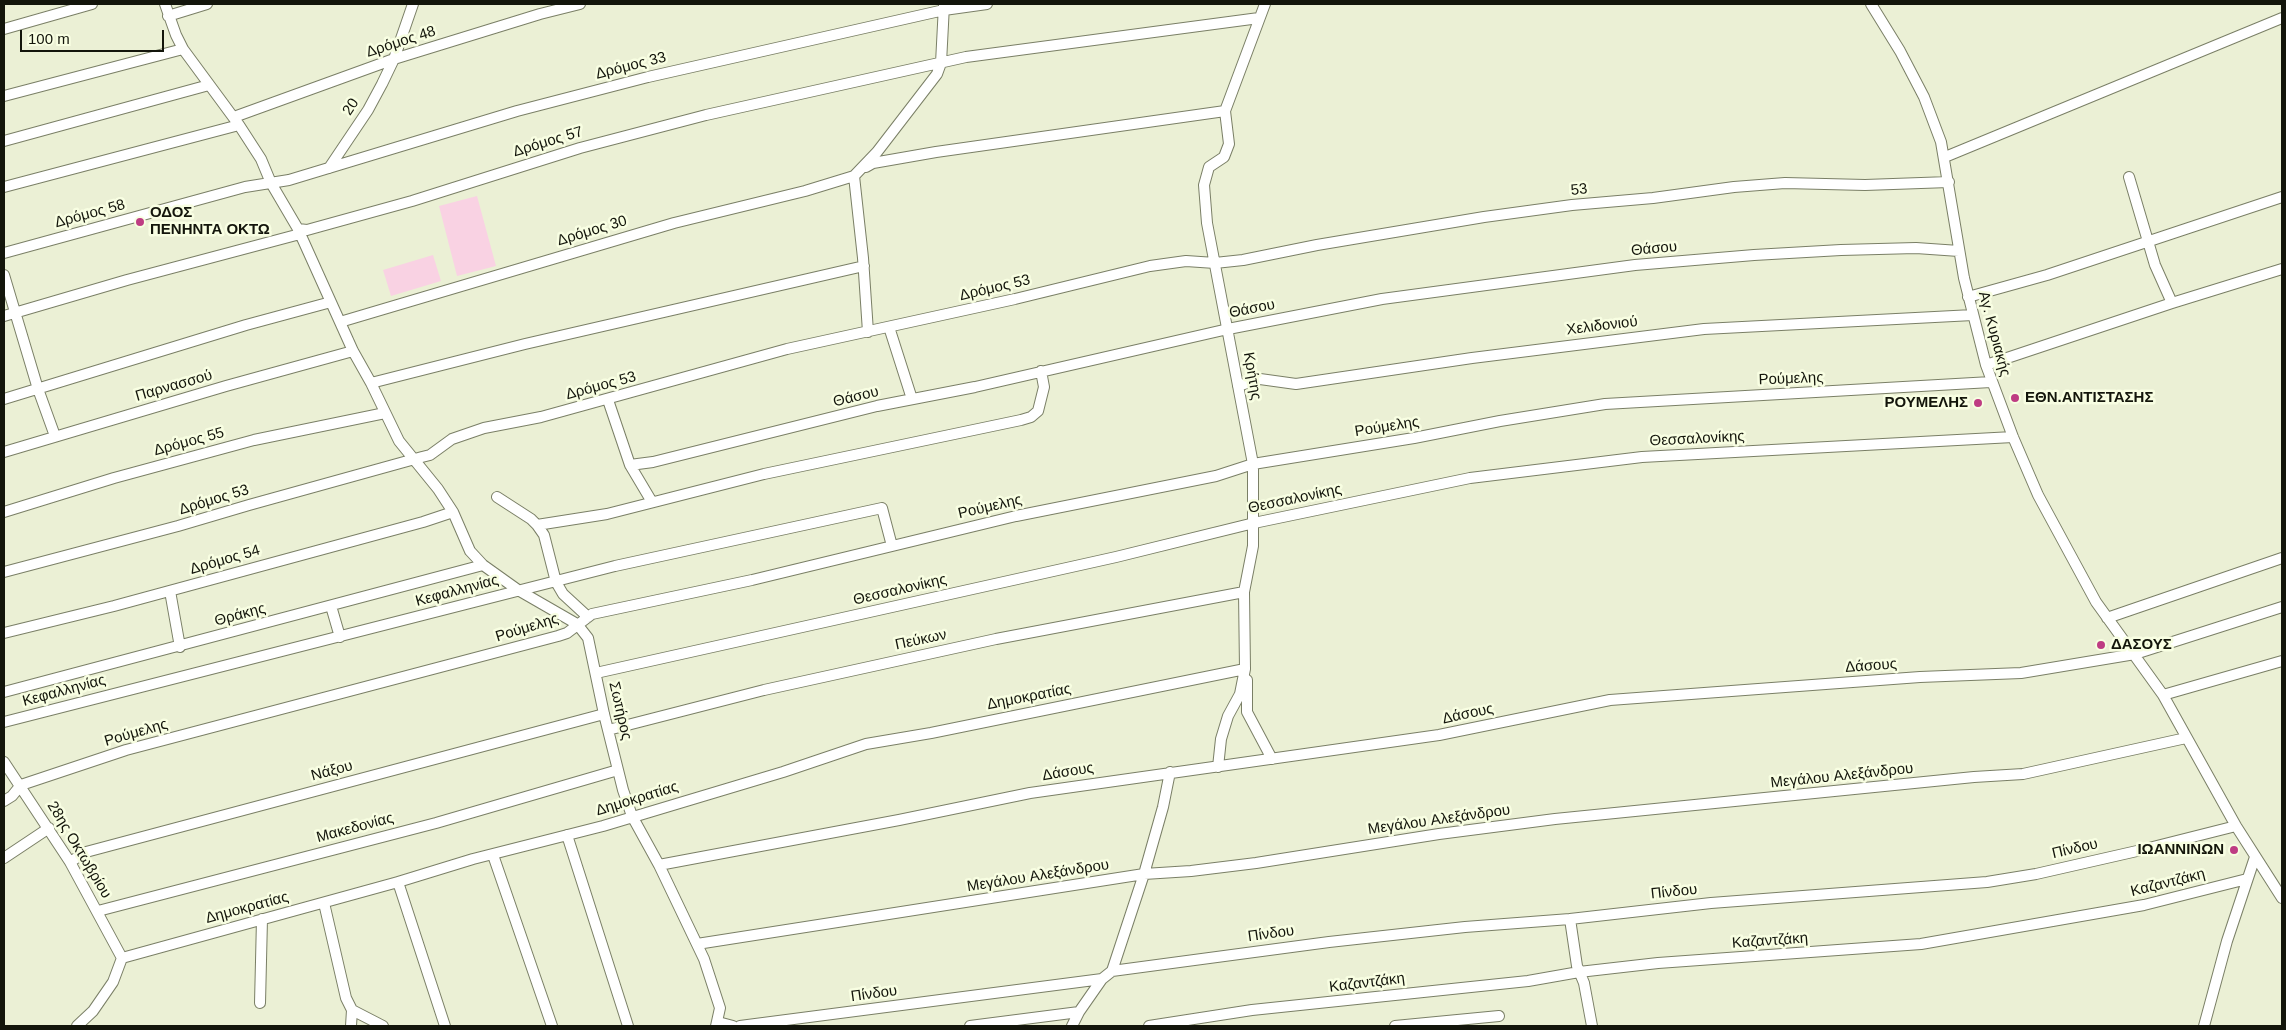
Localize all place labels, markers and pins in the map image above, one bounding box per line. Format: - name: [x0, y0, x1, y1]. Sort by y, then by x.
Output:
- place label: ΟΔΟΣ ΠΕΝΗΝΤΑ ΟΚΤΩ: [150, 204, 270, 239]
- marker: ΟΔΟΣ ΠΕΝΗΝΤΑ ΟΚΤΩ: [134, 216, 146, 228]
- place label: ΕΘΝ.ΑΝΤΙΣΤΑΣΗΣ: [2025, 389, 2153, 407]
- marker: ΕΘΝ.ΑΝΤΙΣΤΑΣΗΣ: [2009, 392, 2021, 404]
- place label: ΡΟΥΜΕΛΗΣ: [1884, 394, 1968, 412]
- marker: ΡΟΥΜΕΛΗΣ: [1972, 397, 1984, 409]
- place label: ΔΑΣΟΥΣ: [2111, 636, 2172, 654]
- marker: ΔΑΣΟΥΣ: [2095, 639, 2107, 651]
- place label: ΙΩΑΝΝΙΝΩΝ: [2137, 841, 2224, 859]
- marker: ΙΩΑΝΝΙΝΩΝ: [2228, 844, 2240, 856]

